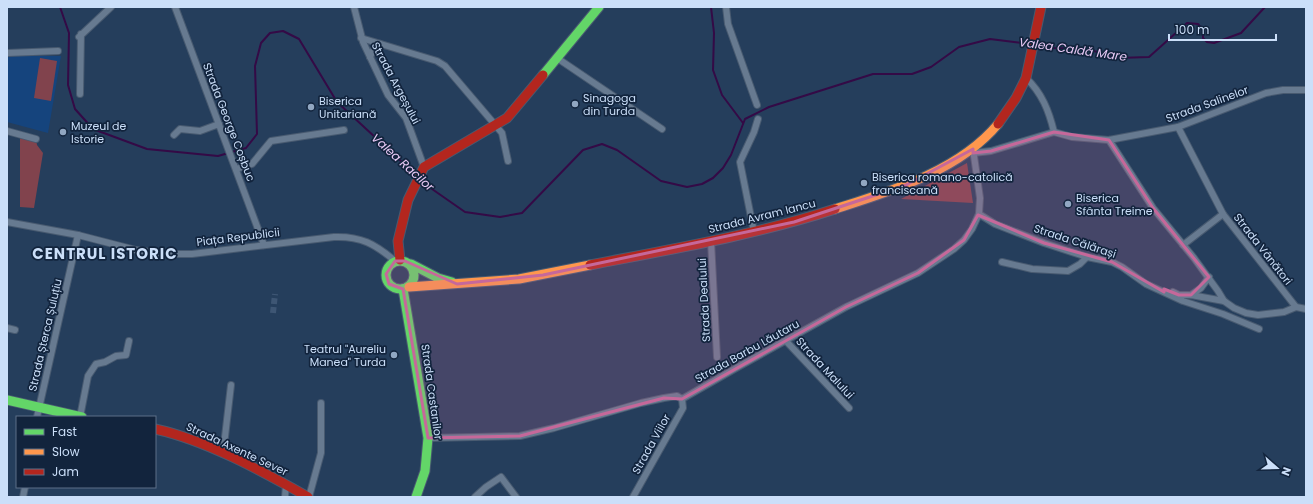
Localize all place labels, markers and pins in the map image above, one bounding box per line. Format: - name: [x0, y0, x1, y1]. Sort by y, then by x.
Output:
- place label: Sinagoga din Turda: [583, 90, 636, 119]
- place label: Biserica Unitariană: [319, 93, 376, 122]
- marker: Sinagoga din Turda: [570, 99, 580, 109]
- marker: Biserica Unitariană: [306, 102, 316, 112]
- place label: Muzeul de Istorie: [71, 118, 126, 147]
- marker: Muzeul de Istorie: [58, 127, 68, 137]
- place label: Biserica romano-catolică franciscană: [872, 169, 1013, 198]
- marker: Biserica romano-catolică franciscană: [859, 178, 869, 188]
- place label: Biserica Sfânta Treime: [1076, 190, 1153, 219]
- marker: Biserica Sfânta Treime: [1063, 199, 1073, 209]
- place label: Teatrul "Aureliu Manea" Turda: [304, 341, 386, 370]
- marker: Teatrul "Aureliu Manea" Turda: [389, 350, 399, 360]

